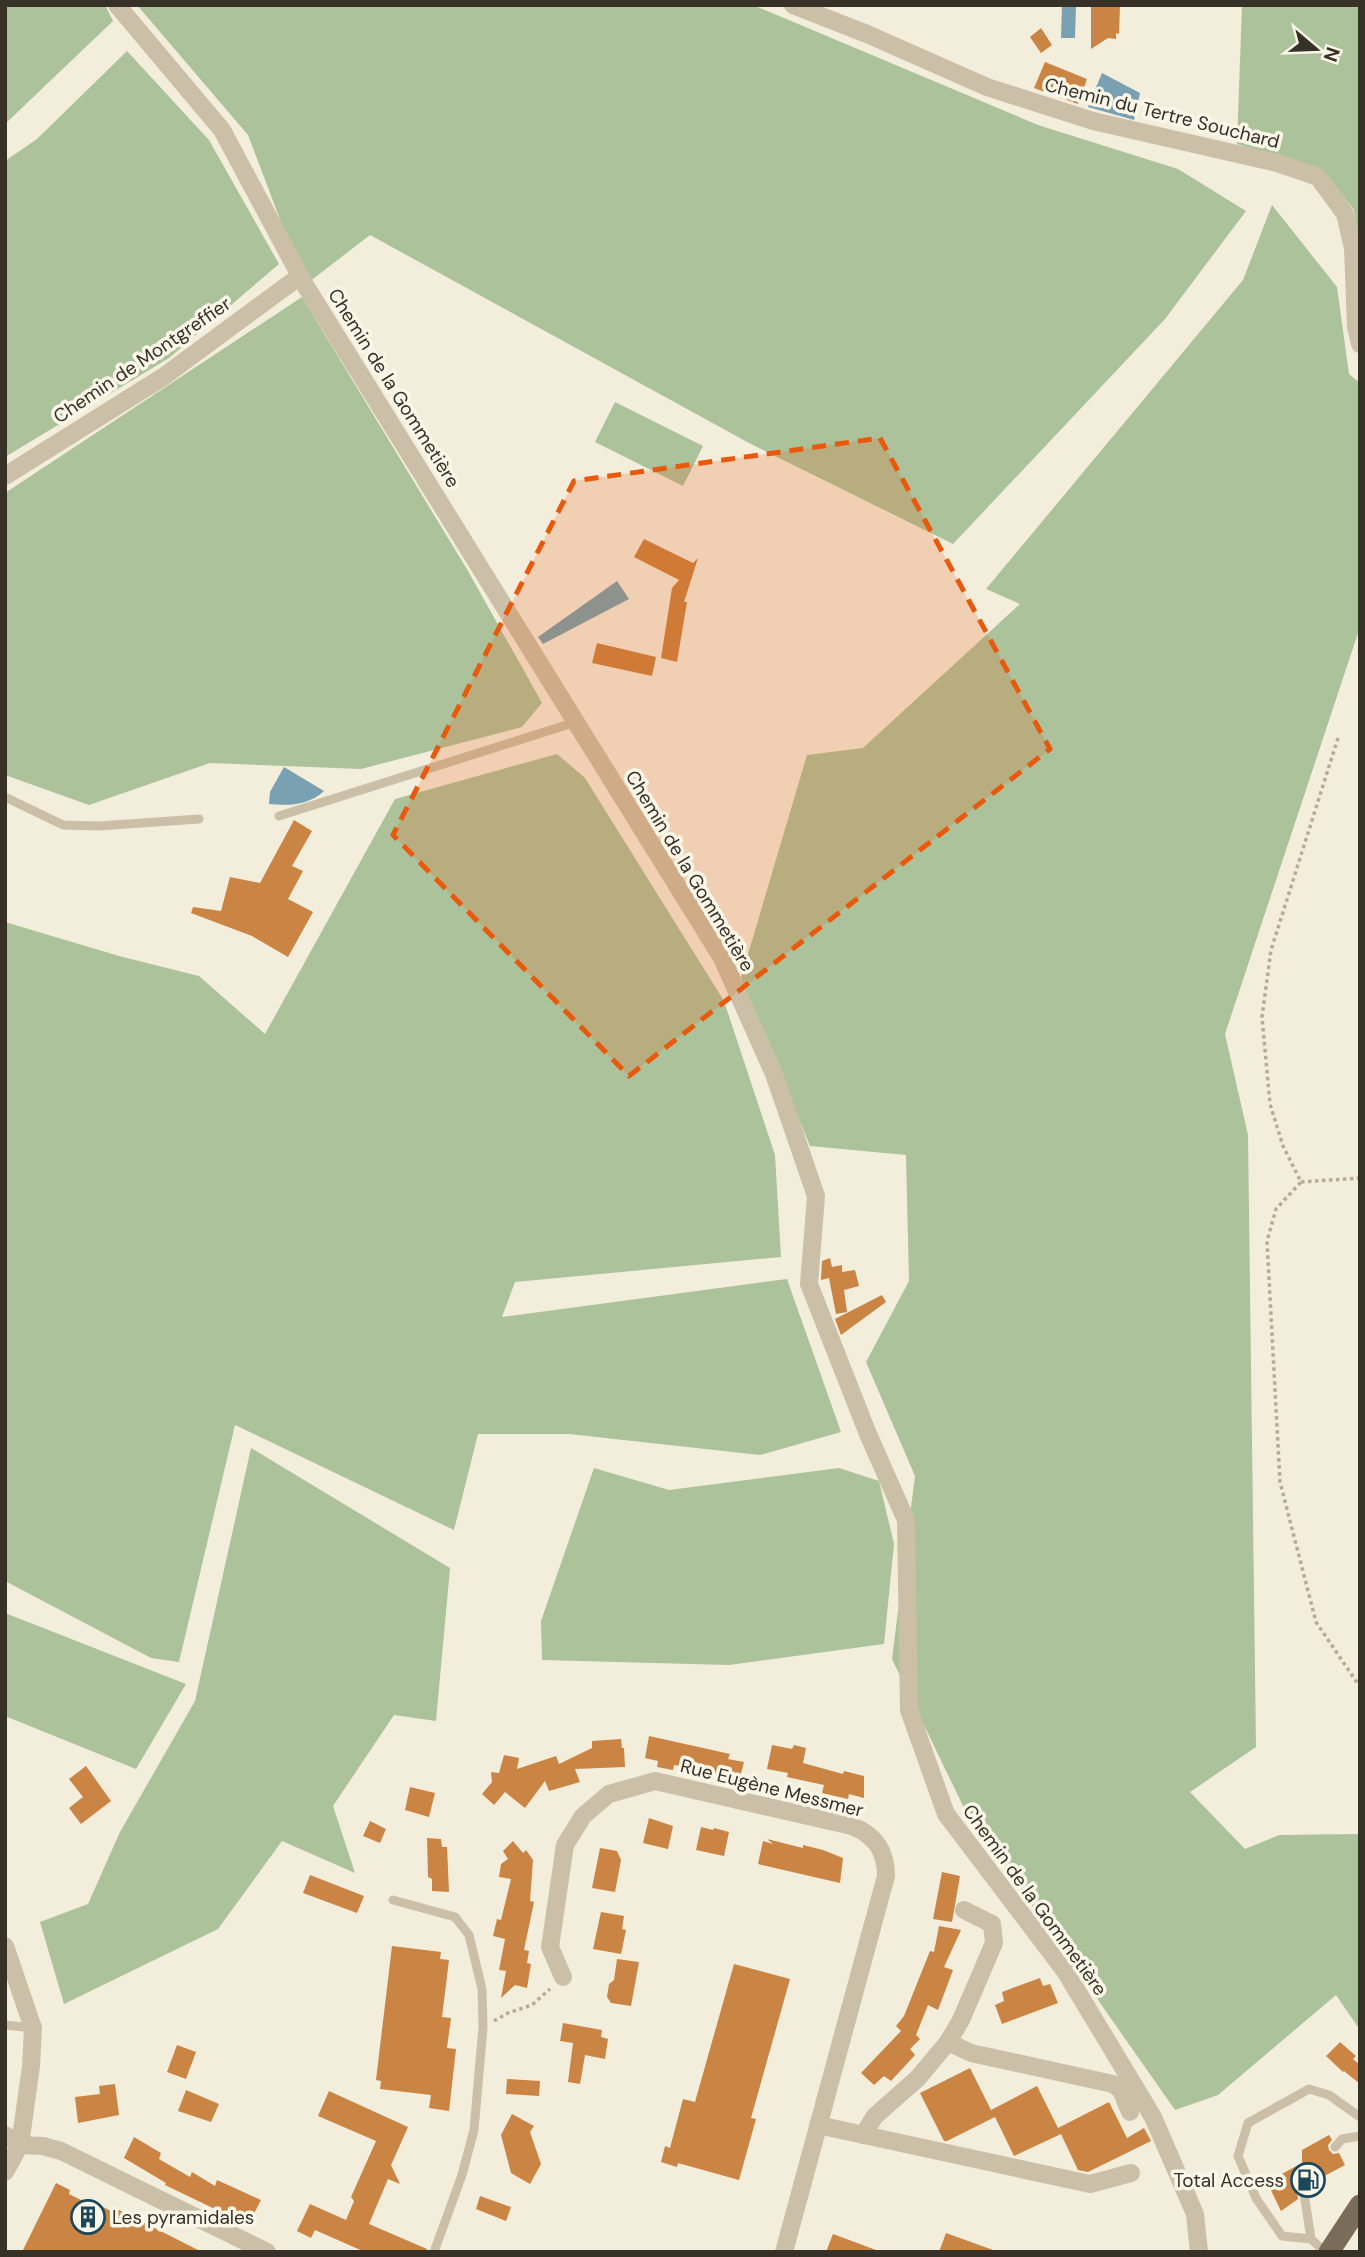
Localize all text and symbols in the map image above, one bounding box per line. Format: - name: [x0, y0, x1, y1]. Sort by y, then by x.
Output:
- north arrow: [1281, 14, 1351, 84]
- text: N: [1318, 44, 1346, 65]
- street label: Chemin du Tertre Souchard: [1042, 72, 1282, 154]
- street label: Chemin de la Gommetière: [322, 284, 466, 492]
- street label: Chemin de Montgreffier: [48, 291, 236, 429]
- street label: Chemin de la Gommetière: [620, 766, 760, 976]
- street label: Rue Eugène Messmer: [678, 1753, 866, 1823]
- street label: Chemin de la Gommetière: [957, 1799, 1113, 2001]
- fuel station icon: Total Access: [1289, 2161, 1327, 2199]
- place label: Total Access: [1173, 2168, 1284, 2193]
- building icon: Les pyramidales: [69, 2198, 107, 2236]
- place label: Les pyramidales: [112, 2205, 254, 2230]

